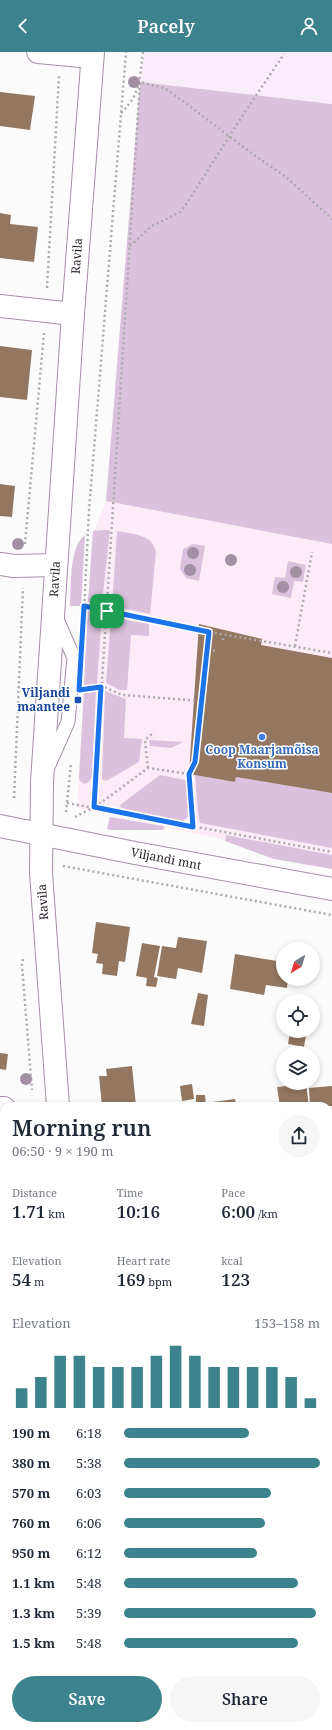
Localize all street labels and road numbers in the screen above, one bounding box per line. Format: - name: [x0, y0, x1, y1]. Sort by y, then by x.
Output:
- street label: Ravila: [67, 237, 86, 274]
- street label: Ravila: [45, 560, 64, 597]
- street label: Viljandi mnt: [129, 843, 203, 874]
- street label: Ravila: [33, 883, 52, 921]

